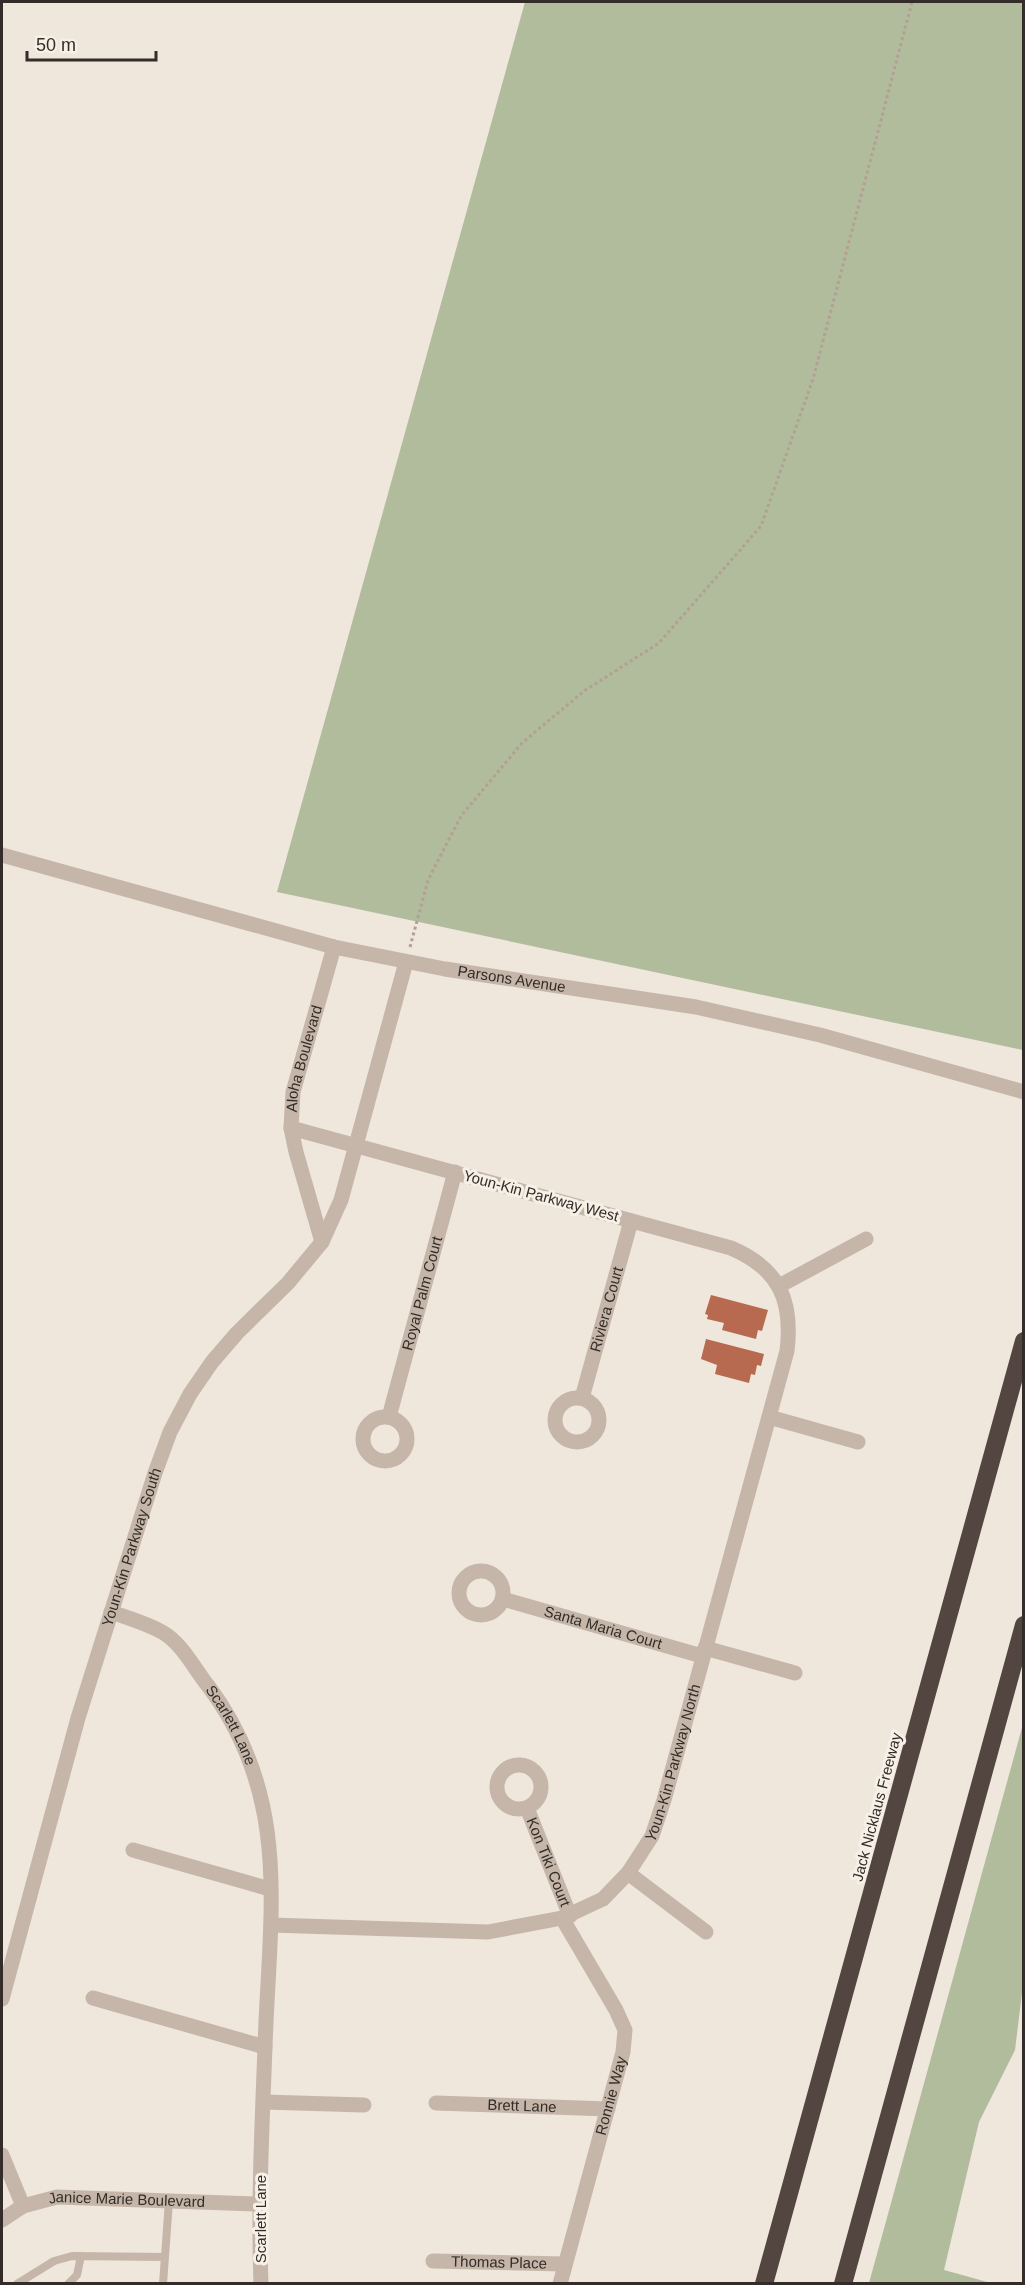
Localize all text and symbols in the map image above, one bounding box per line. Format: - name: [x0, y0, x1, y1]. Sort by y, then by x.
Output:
- scale bar: [27, 24, 156, 62]
- text: 50 m: [36, 35, 76, 55]
- street label: Parsons Avenue: [456, 962, 567, 995]
- street label: Aloha Boulevard: [283, 1003, 325, 1113]
- street label: Youn-Kin Parkway West: [462, 1167, 621, 1225]
- street label: Royal Palm Court: [398, 1233, 446, 1352]
- street label: Riviera Court: [586, 1264, 626, 1354]
- street label: Youn-Kin Parkway South: [98, 1465, 164, 1629]
- street label: Santa Maria Court: [542, 1602, 665, 1652]
- street label: Scarlett Lane: [203, 1682, 259, 1767]
- street label: Youn-Kin Parkway North: [642, 1682, 703, 1845]
- street label: Jack Nicklaus Freeway: [848, 1730, 905, 1883]
- street label: Kon Tiki Court: [524, 1815, 575, 1909]
- street label: Ronnie Way: [592, 2054, 630, 2137]
- street label: Brett Lane: [487, 2096, 557, 2115]
- street label: Scarlett Lane: [252, 2175, 269, 2263]
- street label: Janice Marie Boulevard: [46, 2188, 205, 2210]
- street label: Thomas Place: [451, 2252, 547, 2272]

